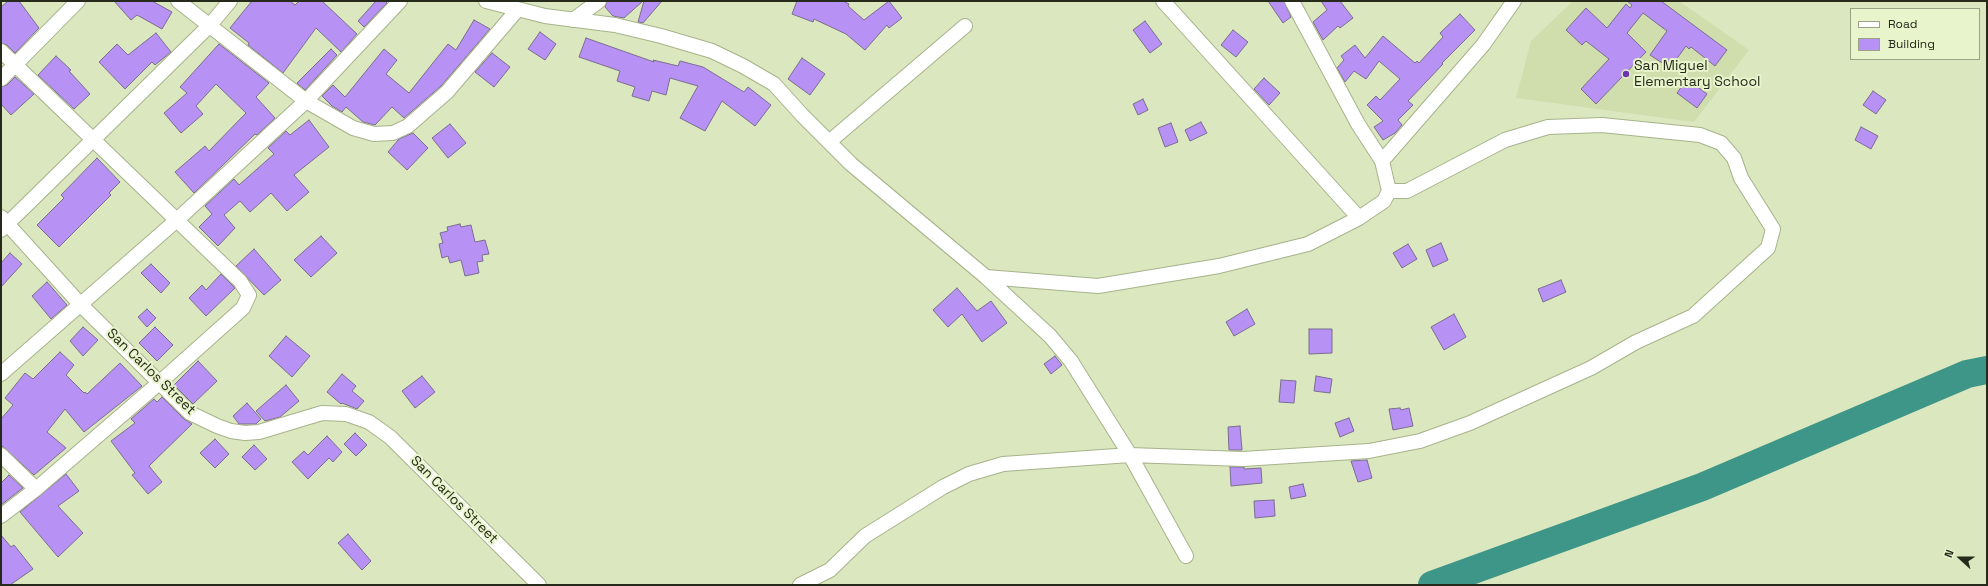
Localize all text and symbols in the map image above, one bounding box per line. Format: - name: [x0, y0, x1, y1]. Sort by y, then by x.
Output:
- legend: [1850, 8, 1980, 60]
- text: Road: [1888, 16, 1917, 32]
- text: Building: [1888, 36, 1935, 52]
- place label: San Miguel Elementary School: [1634, 58, 1760, 90]
- marker: San Miguel Elementary School: [1621, 69, 1631, 79]
- street label: San Carlos Street: [103, 325, 199, 419]
- street label: San Carlos Street: [407, 453, 501, 547]
- north arrow: [1940, 538, 1980, 578]
- text: N: [1941, 548, 1957, 560]

